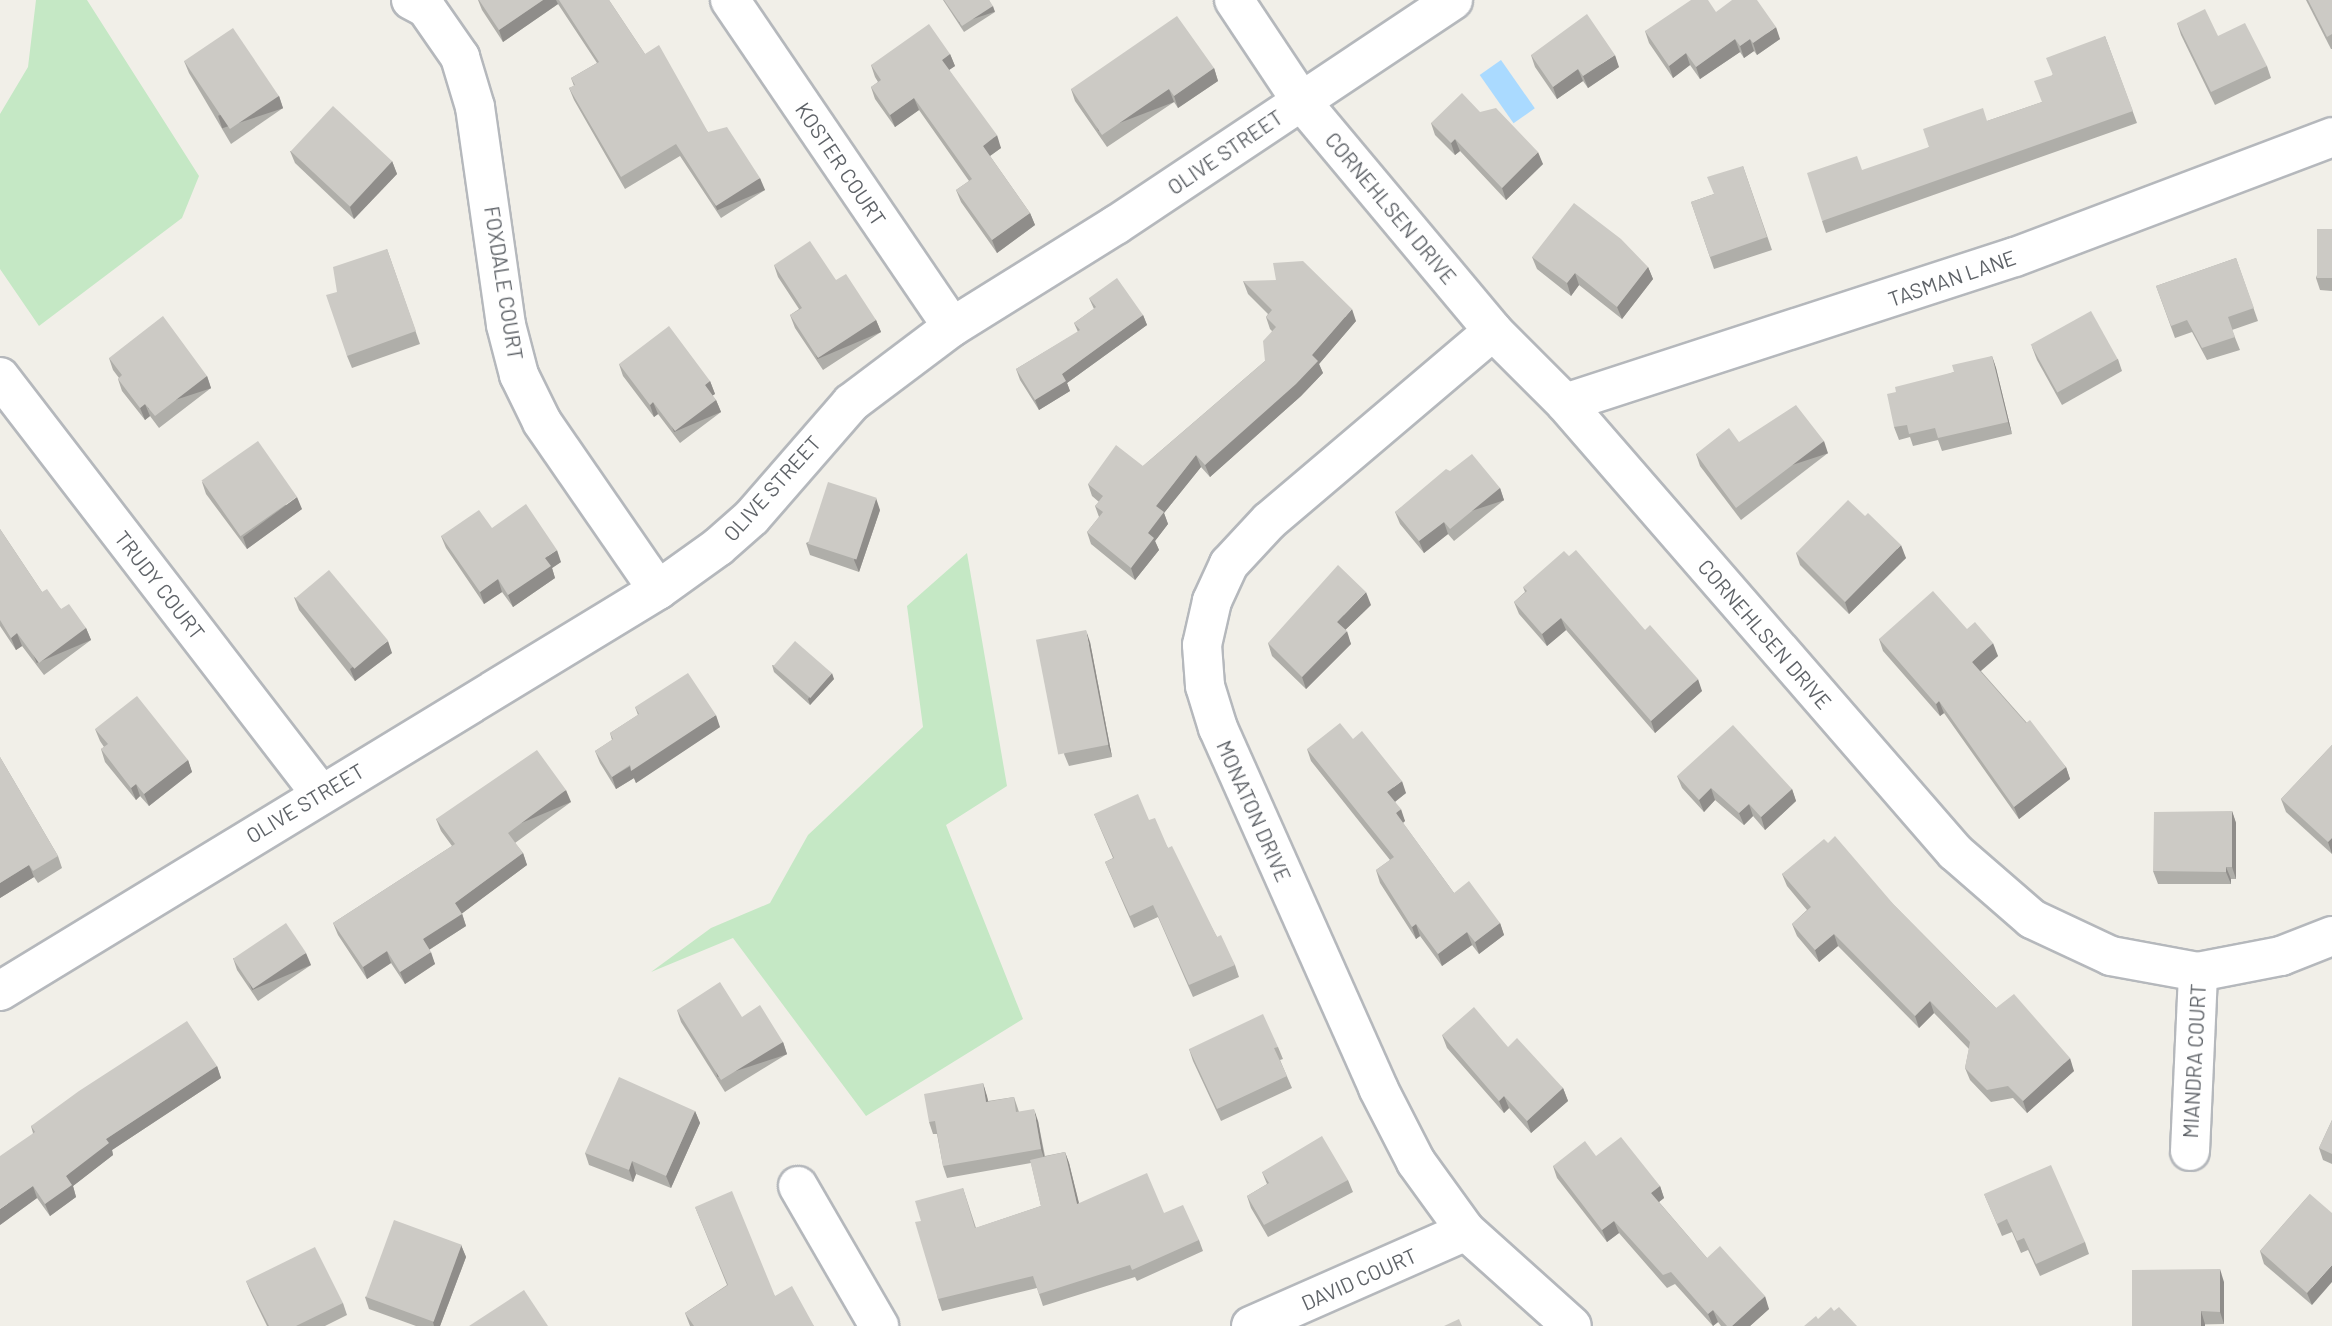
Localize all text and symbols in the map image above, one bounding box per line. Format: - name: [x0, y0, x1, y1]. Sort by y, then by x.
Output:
- street label: KOSTER COURT: [790, 98, 892, 230]
- street label: OLIVE STREET: [1163, 104, 1287, 200]
- street label: CORNEHLSEN DRIVE: [1320, 127, 1462, 289]
- street label: FOXDALE COURT: [479, 204, 529, 362]
- street label: TASMAN LANE: [1885, 244, 2019, 312]
- street label: OLIVE STREET: [718, 430, 826, 546]
- street label: TRUDY COURT: [110, 525, 210, 645]
- street label: CORNEHLSEN DRIVE: [1693, 554, 1837, 714]
- street label: MONATON DRIVE: [1212, 736, 1296, 886]
- street label: OLIVE STREET: [241, 758, 369, 848]
- street label: MIANDRA COURT: [2177, 983, 2211, 1139]
- street label: DAVID COURT: [1298, 1242, 1420, 1316]

